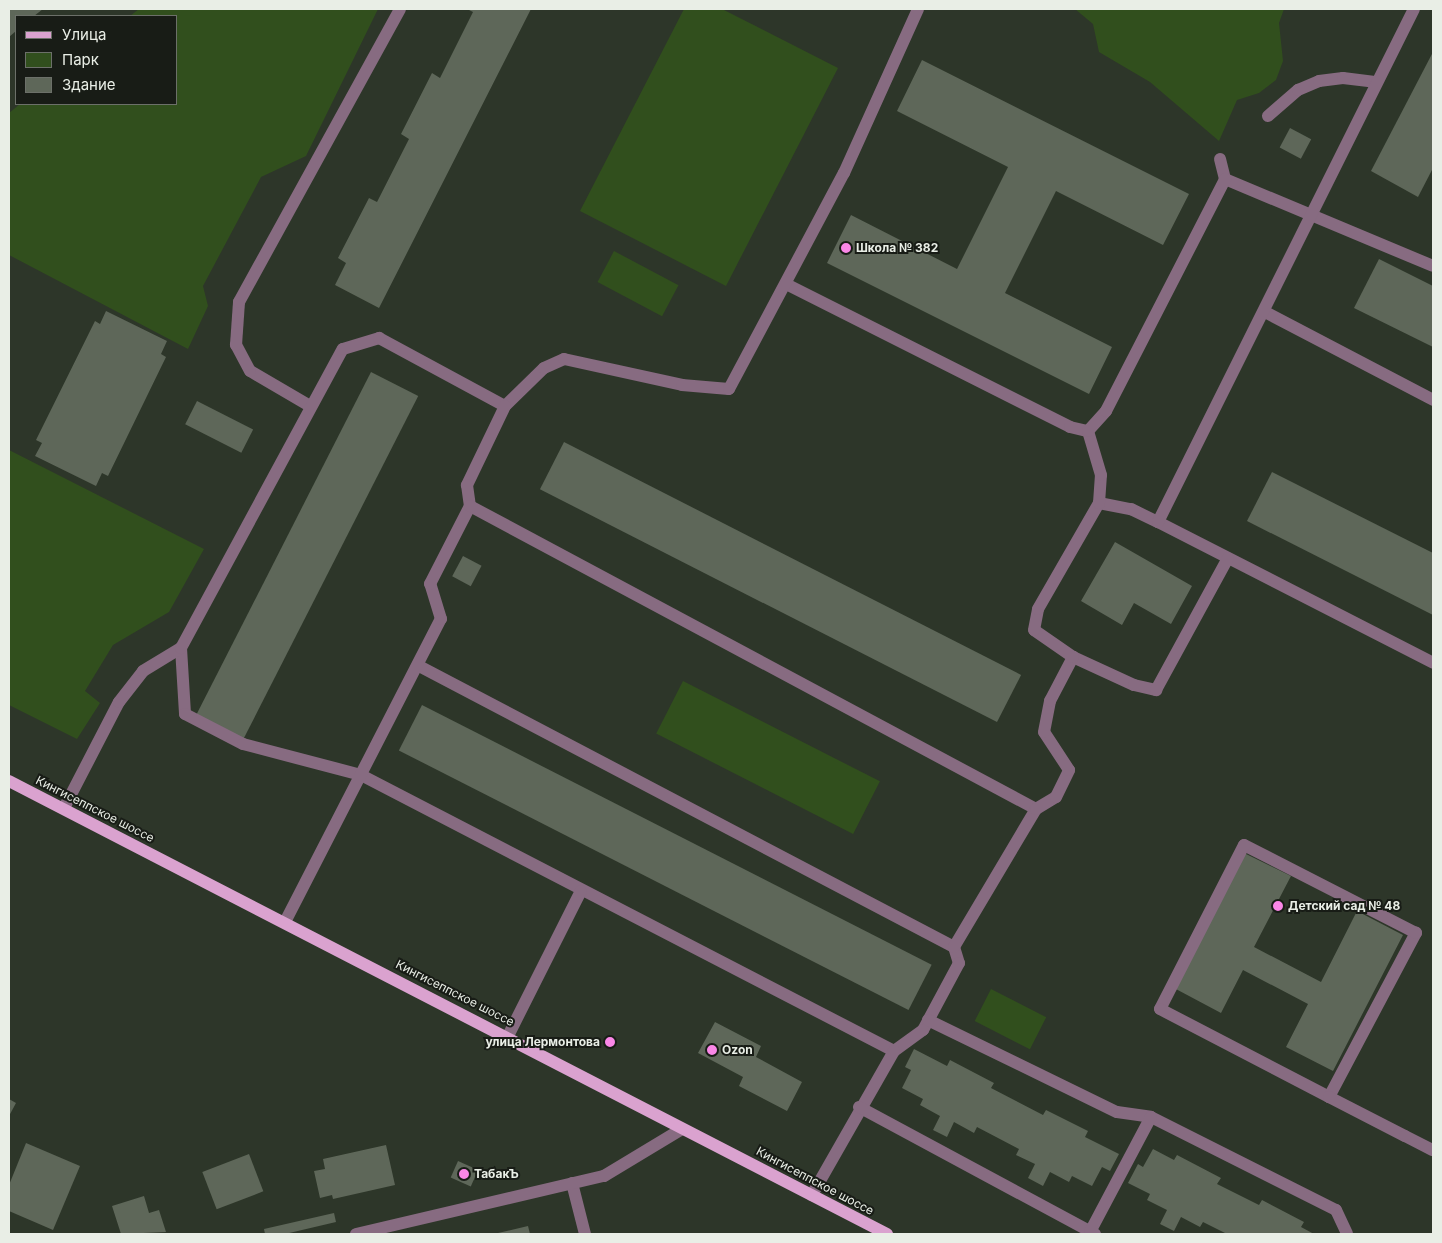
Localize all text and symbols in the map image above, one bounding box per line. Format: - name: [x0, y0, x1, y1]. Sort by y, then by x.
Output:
- legend: [15, 15, 178, 105]
- text: Улица: [62, 25, 106, 44]
- text: Парк: [62, 50, 99, 69]
- text: Здание: [62, 75, 116, 94]
- place label: Школа № 382: [856, 241, 938, 255]
- marker: Школа № 382: [840, 242, 852, 254]
- street label: Кингисеппское шоссе: [33, 773, 157, 845]
- place label: Детский сад № 48: [1288, 899, 1400, 913]
- marker: Детский сад № 48: [1272, 900, 1284, 912]
- street label: Кингисеппское шоссе: [393, 957, 517, 1029]
- place label: улица Лермонтова: [486, 1035, 600, 1049]
- marker: улица Лермонтова: [604, 1036, 616, 1048]
- place label: Ozon: [722, 1043, 753, 1057]
- marker: Ozon: [706, 1044, 718, 1056]
- street label: Кингисеппское шоссе: [754, 1144, 876, 1218]
- place label: ТабакЪ: [474, 1167, 519, 1181]
- marker: ТабакЪ: [458, 1168, 470, 1180]

